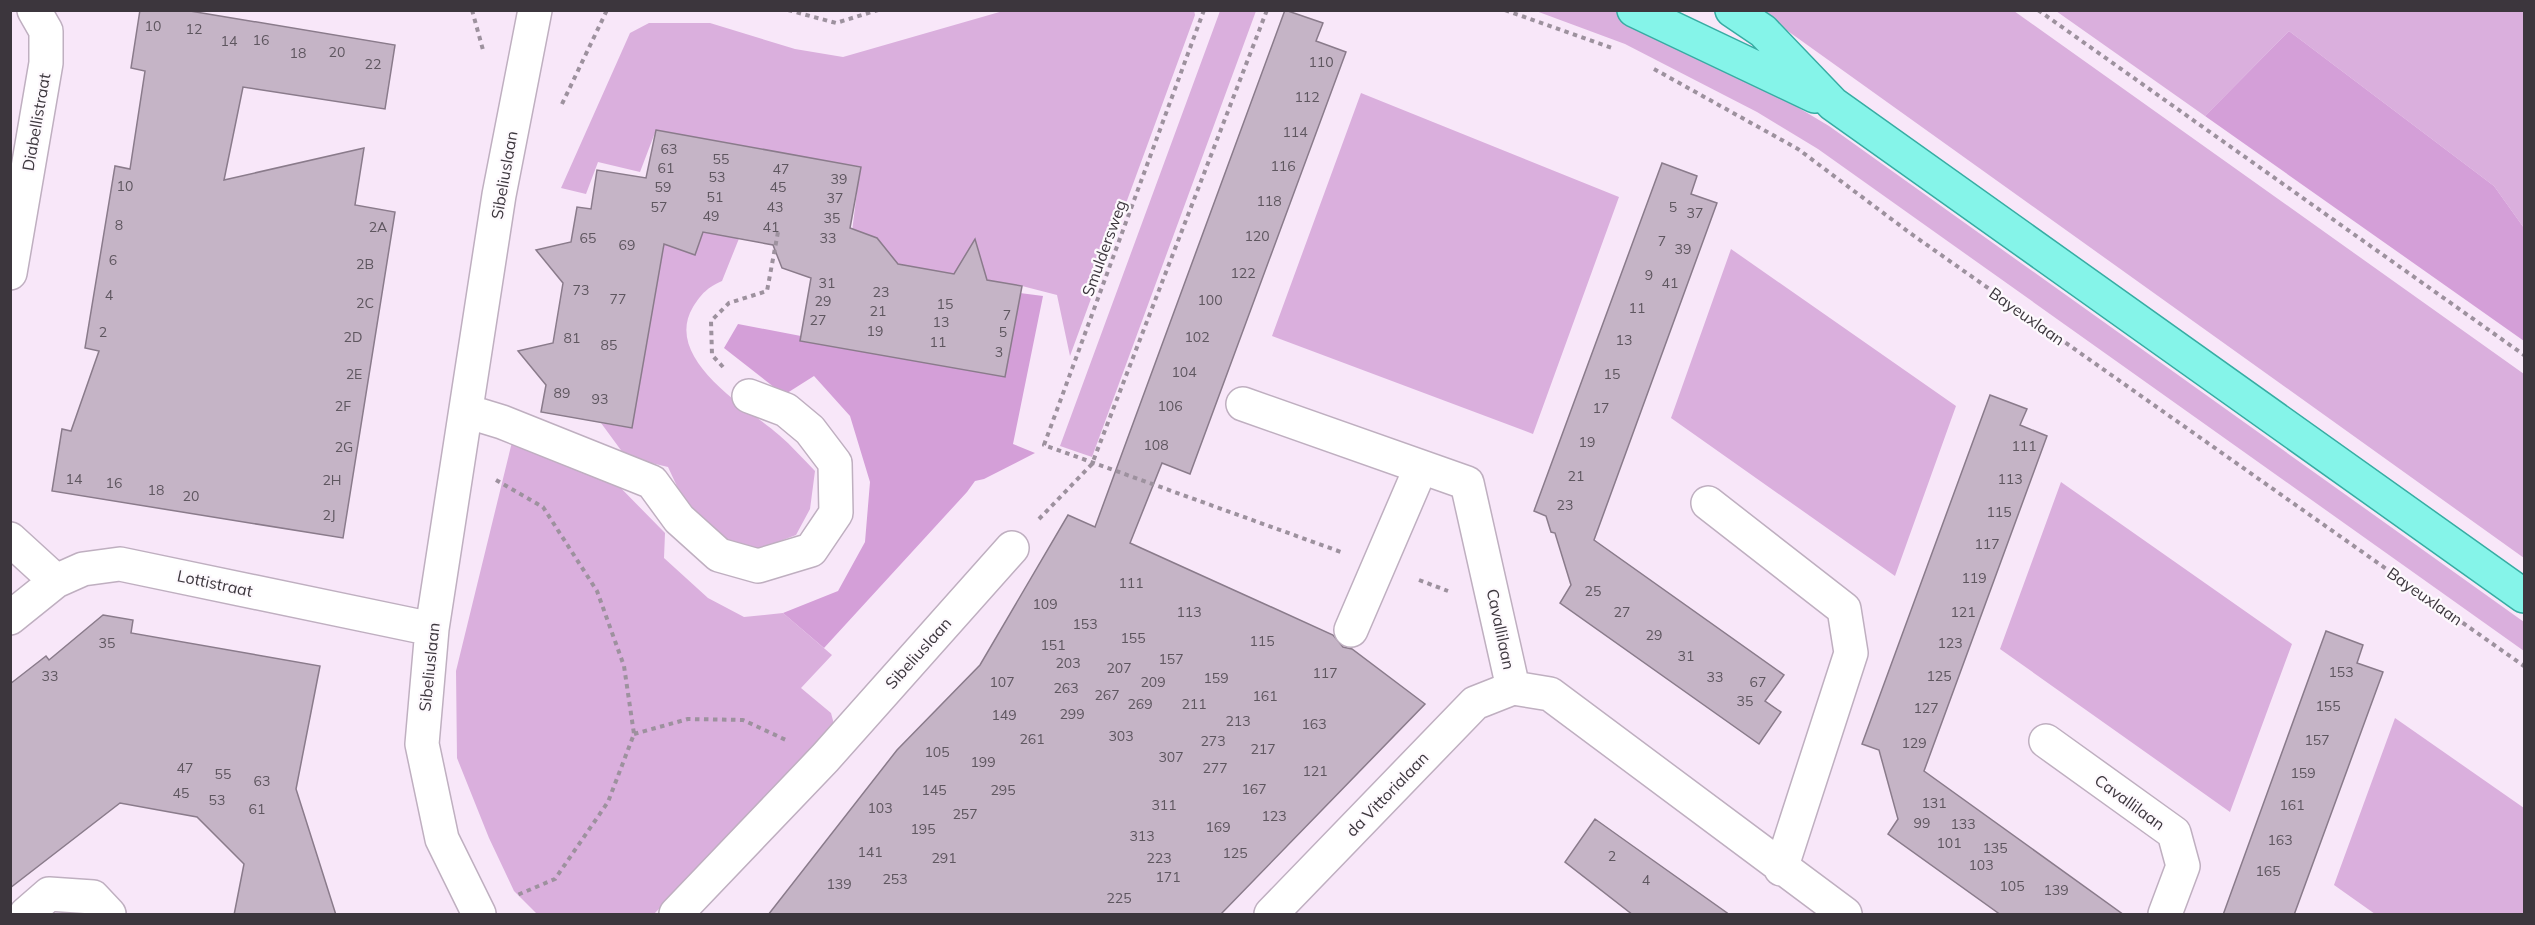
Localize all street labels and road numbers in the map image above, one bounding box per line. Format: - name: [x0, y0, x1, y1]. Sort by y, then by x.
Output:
- street label: Diabellistraat: [18, 71, 55, 173]
- street label: Sibeliuslaan: [486, 129, 522, 221]
- street label: Smuldersweg: [1077, 197, 1131, 299]
- street label: Bayeuxlaan: [1985, 283, 2069, 349]
- street label: Bayeuxlaan: [2383, 563, 2467, 629]
- street label: Lottistraat: [176, 565, 255, 601]
- street label: Cavallilaan: [1483, 587, 1519, 671]
- street label: Sibeliuslaan: [881, 613, 955, 693]
- street label: Sibeliuslaan: [414, 622, 444, 712]
- street label: da Vittorialaan: [1342, 747, 1432, 841]
- street label: Cavallilaan: [2091, 770, 2169, 834]

